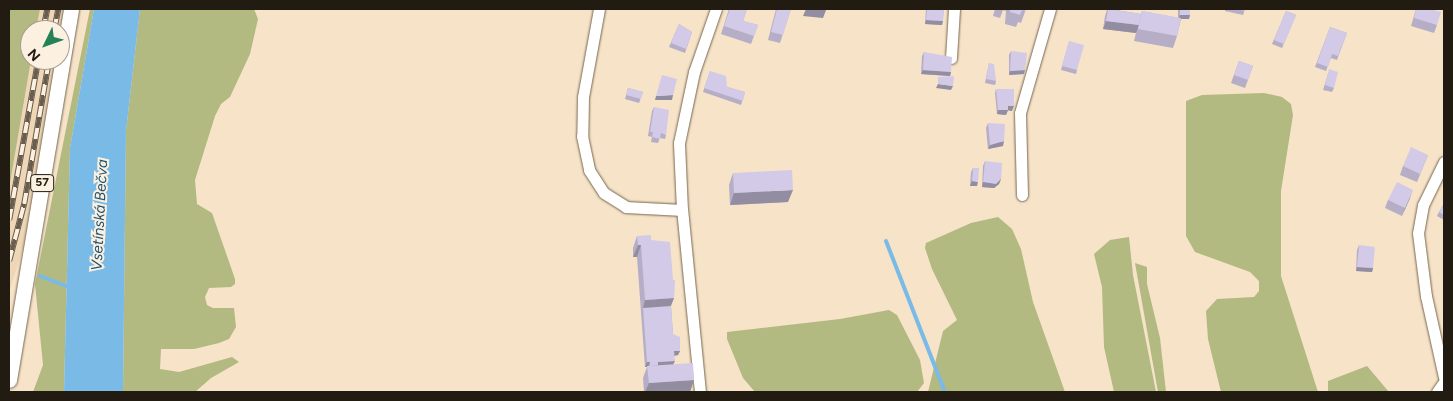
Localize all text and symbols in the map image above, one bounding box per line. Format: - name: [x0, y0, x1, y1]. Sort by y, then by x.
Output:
- north arrow: [20, 20, 70, 70]
- text: N: [24, 45, 44, 64]
- water label: Vsetínská Bečva: [88, 159, 112, 271]
- road number: 57: [30, 174, 54, 192]

